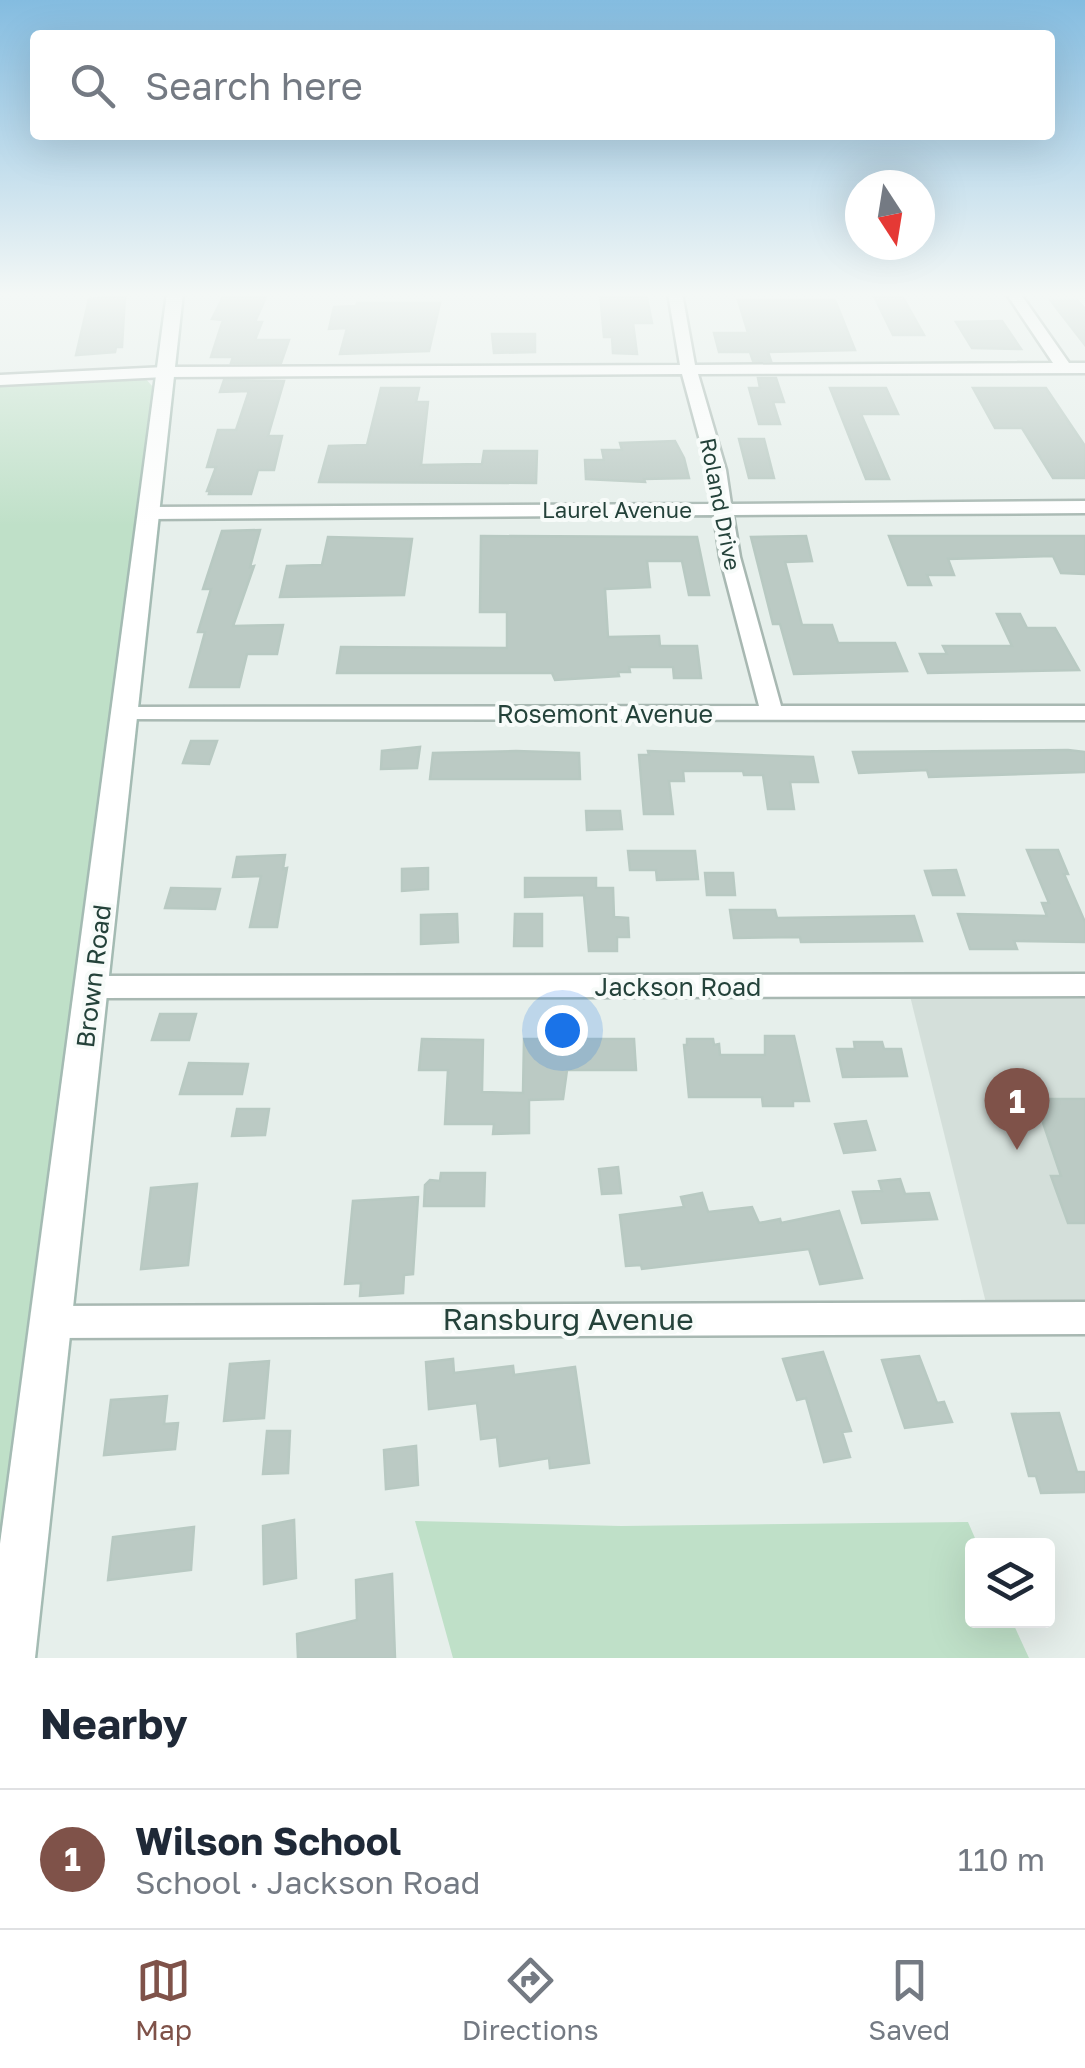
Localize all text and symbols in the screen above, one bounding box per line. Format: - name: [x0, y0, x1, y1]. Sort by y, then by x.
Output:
- search box: [30, 30, 1055, 140]
- icon: search: [65, 58, 120, 113]
- text: Search here: [145, 63, 363, 108]
- north arrow: [845, 170, 935, 260]
- street label: Roland Drive: [695, 435, 747, 573]
- street label: Laurel Avenue: [542, 496, 692, 523]
- street label: Rosemont Avenue: [497, 698, 713, 729]
- street label: Brown Road: [69, 903, 117, 1049]
- street label: Jackson Road: [595, 971, 761, 1002]
- your location: [537, 1005, 588, 1056]
- pin: 1: [984, 1068, 1050, 1150]
- street label: Ransburg Avenue: [442, 1301, 694, 1337]
- map controls: [965, 1538, 1055, 1628]
- button: layers: [965, 1538, 1055, 1628]
- text: Nearby: [40, 1698, 188, 1748]
- text: Wilson School: [135, 1818, 401, 1863]
- text: 1: [64, 1840, 81, 1878]
- text: 110 m: [958, 1840, 1045, 1878]
- text: School · Jackson Road: [135, 1863, 480, 1901]
- tab: Map: [135, 1953, 192, 2046]
- tab: Directions: [462, 1953, 599, 2046]
- tab: Saved: [868, 1953, 950, 2046]

